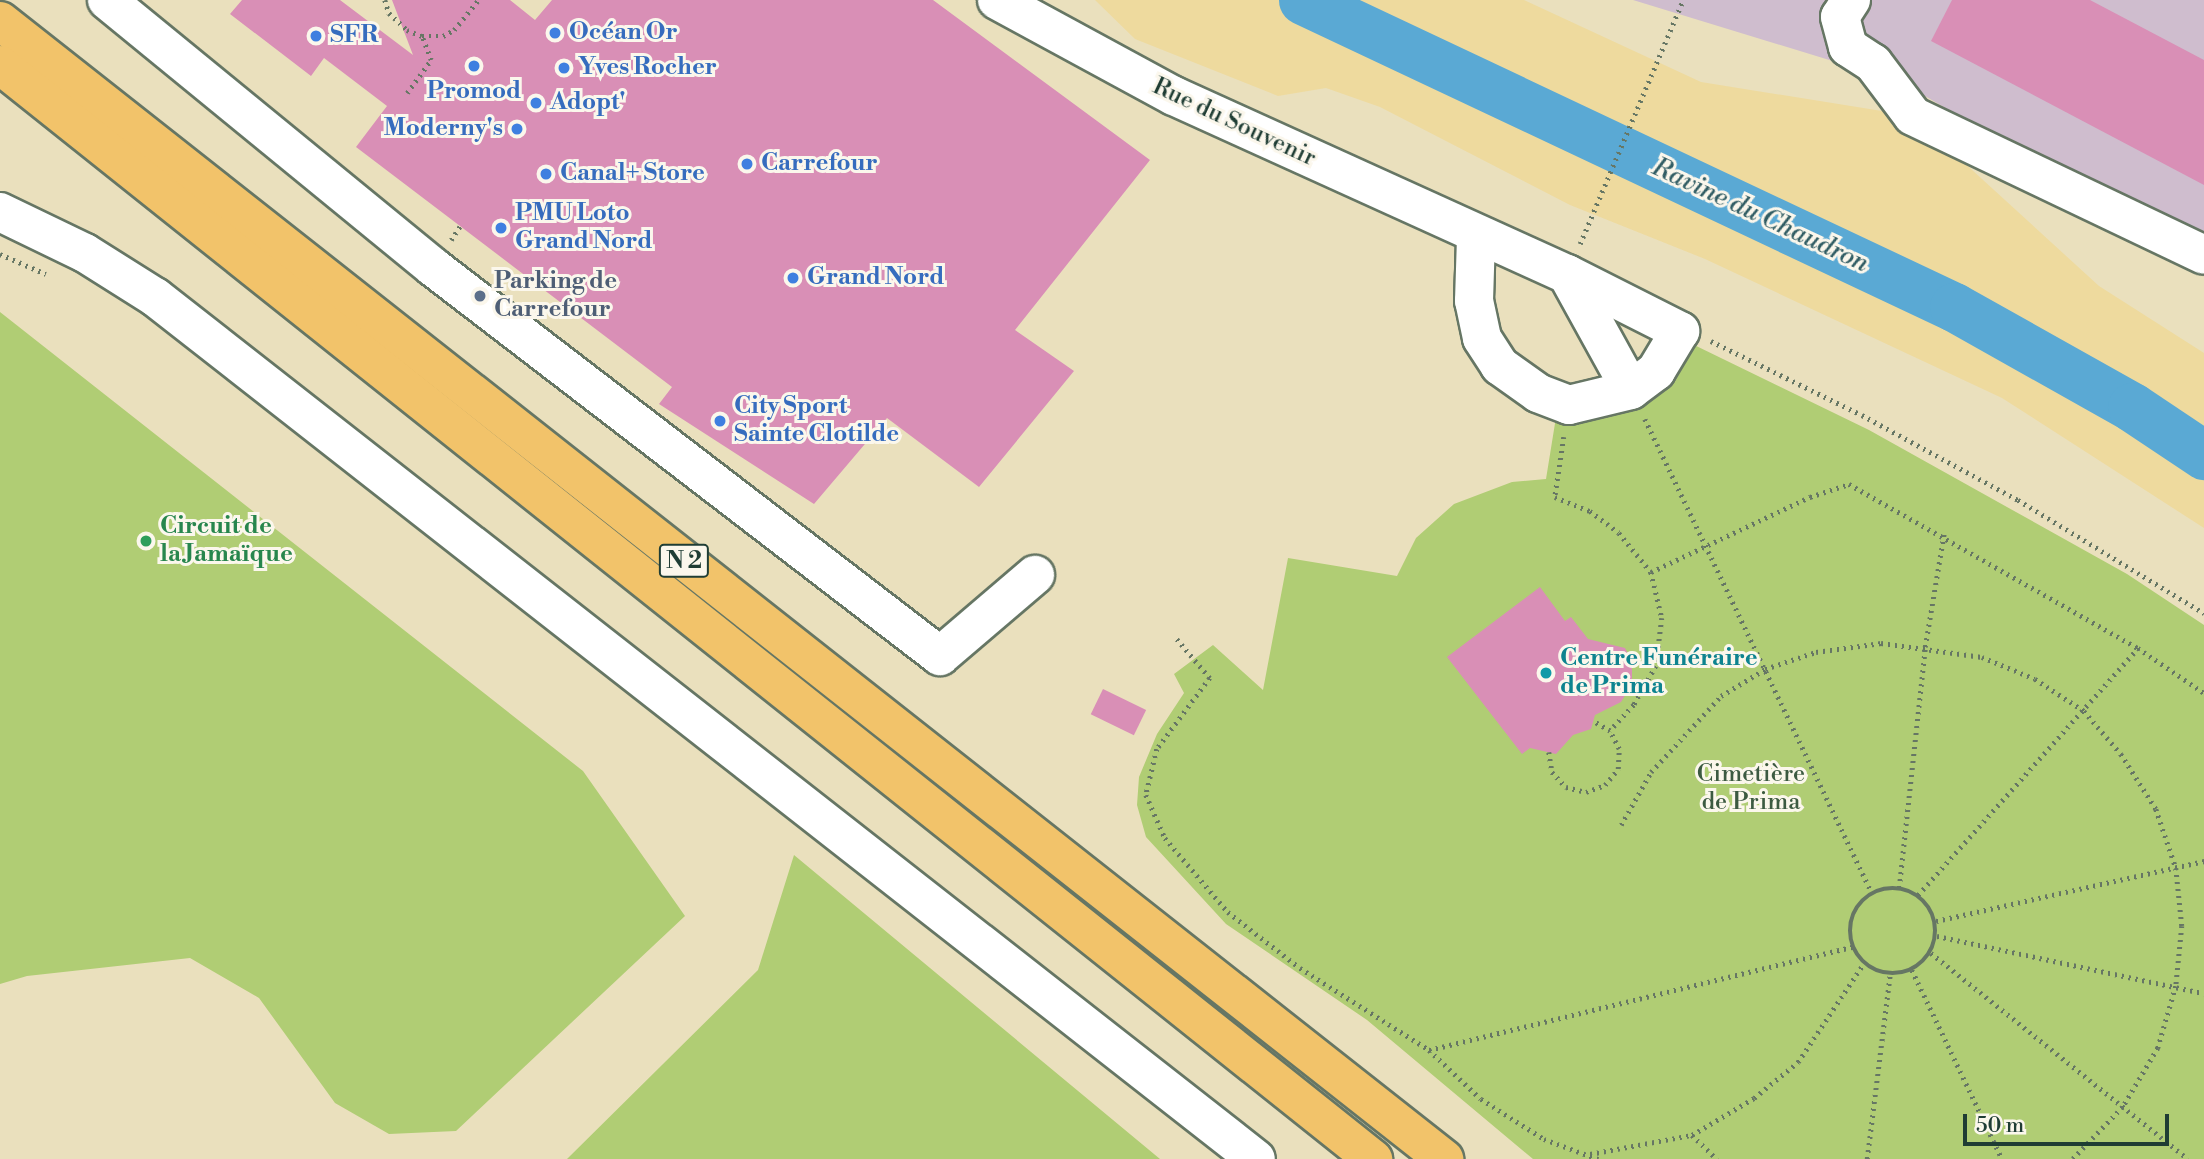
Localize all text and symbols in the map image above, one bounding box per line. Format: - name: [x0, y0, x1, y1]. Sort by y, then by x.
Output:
- place label: Océan Or: [569, 19, 678, 47]
- place label: SFR: [330, 22, 378, 50]
- marker: Océan Or: [547, 25, 563, 41]
- marker: SFR: [308, 28, 324, 44]
- place label: Yves Rocher: [578, 54, 717, 82]
- marker: Promod: [466, 58, 482, 74]
- marker: Yves Rocher: [556, 60, 572, 76]
- street label: Rue du Souvenir: [1148, 73, 1320, 173]
- place label: Promod: [427, 78, 521, 106]
- place label: Adopt': [550, 89, 625, 117]
- marker: Adopt': [528, 95, 544, 111]
- place label: Moderny's: [383, 115, 503, 143]
- marker: Moderny's: [509, 121, 525, 137]
- place label: Carrefour: [761, 150, 878, 178]
- water label: Ravine du Chaudron: [1647, 152, 1873, 280]
- marker: Carrefour: [739, 156, 755, 172]
- place label: Canal+ Store: [560, 160, 705, 188]
- marker: Canal+ Store: [538, 166, 554, 182]
- place label: PMU Loto Grand Nord: [515, 200, 652, 256]
- marker: PMU Loto Grand Nord: [493, 220, 509, 236]
- place label: Grand Nord: [807, 264, 944, 292]
- place label: Parking de Carrefour: [494, 268, 617, 324]
- marker: Grand Nord: [785, 270, 801, 286]
- marker: Parking de Carrefour: [472, 288, 488, 304]
- place label: City Sport Sainte Clotilde: [734, 393, 899, 449]
- marker: City Sport Sainte Clotilde: [712, 413, 728, 429]
- place label: Circuit de la Jamaïque: [160, 513, 293, 569]
- marker: Circuit de la Jamaïque: [138, 533, 154, 549]
- road number: N 2: [658, 541, 710, 580]
- place label: Centre Funéraire de Prima: [1560, 645, 1758, 701]
- marker: Centre Funéraire de Prima: [1538, 665, 1554, 681]
- park label: Cimetière de Prima: [1697, 761, 1805, 817]
- scale bar: [1966, 1100, 2172, 1144]
- text: 50 m: [1976, 1113, 2024, 1139]

